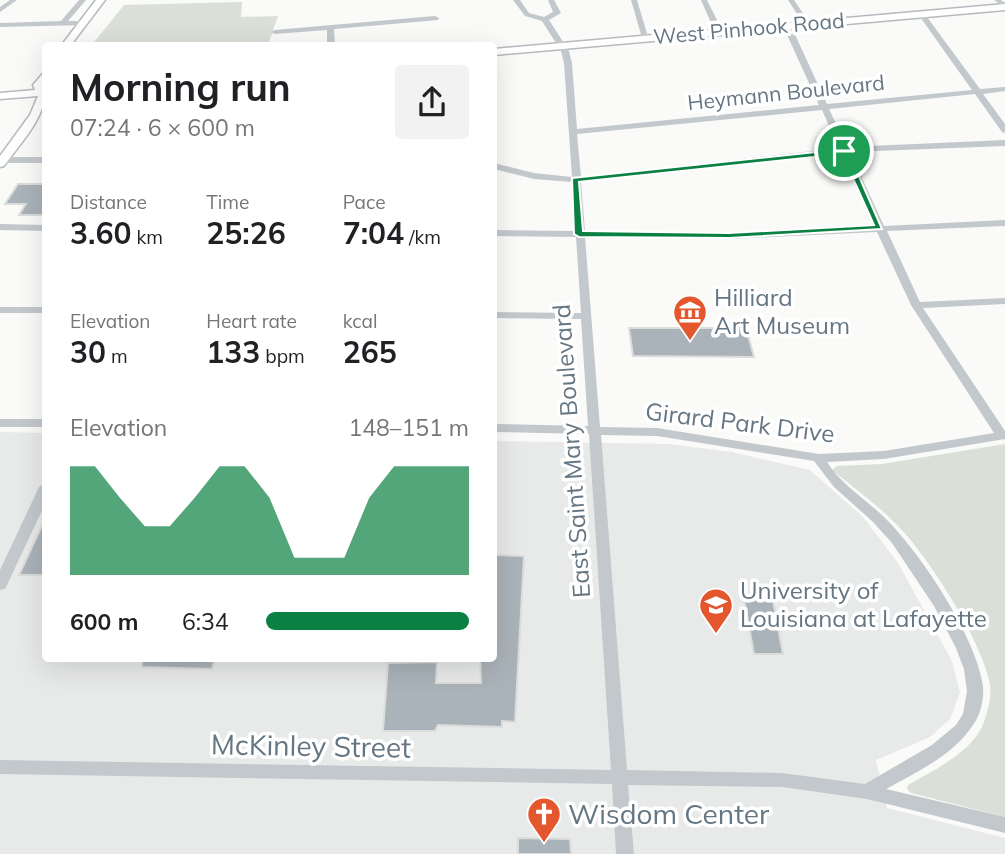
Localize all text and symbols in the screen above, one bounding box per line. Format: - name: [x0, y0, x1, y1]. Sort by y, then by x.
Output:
- street label: West Pinhook Road: [652, 7, 846, 49]
- text: Morning run: [70, 63, 291, 111]
- button: share: [395, 65, 469, 139]
- street label: Heymann Boulevard: [686, 69, 886, 115]
- text: 07:24 · 6 × 600 m: [70, 113, 255, 142]
- pin: [814, 121, 874, 181]
- icon: arrive: [825, 132, 863, 170]
- text: Distance: [70, 190, 147, 214]
- text: Time: [206, 190, 249, 214]
- text: Pace: [343, 190, 386, 214]
- text: 3.60: [70, 214, 131, 252]
- text: 25:26: [206, 214, 286, 252]
- text: 7:04: [343, 214, 404, 252]
- text: km: [131, 225, 163, 249]
- text: /km: [404, 225, 441, 249]
- place label: Hilliard Art Museum: [714, 282, 850, 340]
- museum icon: Hilliard Art Museum: [671, 293, 709, 342]
- street label: East Saint Mary Boulevard: [546, 303, 596, 599]
- text: Elevation: [70, 309, 150, 333]
- text: Heart rate: [206, 309, 297, 333]
- text: kcal: [343, 309, 377, 333]
- text: 30: [70, 333, 106, 371]
- text: 133: [206, 333, 260, 371]
- text: 265: [343, 333, 397, 371]
- text: m: [106, 344, 128, 368]
- text: bpm: [260, 344, 305, 368]
- street label: Girard Park Drive: [644, 396, 836, 448]
- text: Elevation: [70, 413, 167, 442]
- text: 148–151 m: [348, 413, 469, 442]
- place label: University of Louisiana at Lafayette: [740, 575, 987, 633]
- school or university icon: University of Louisiana at Lafayette: [697, 586, 735, 635]
- text: 600 m: [70, 607, 138, 636]
- text: 6:34: [182, 607, 229, 636]
- street label: McKinley Street: [211, 726, 412, 765]
- church icon: Wisdom Center: [525, 795, 563, 844]
- place label: Wisdom Center: [568, 796, 770, 831]

